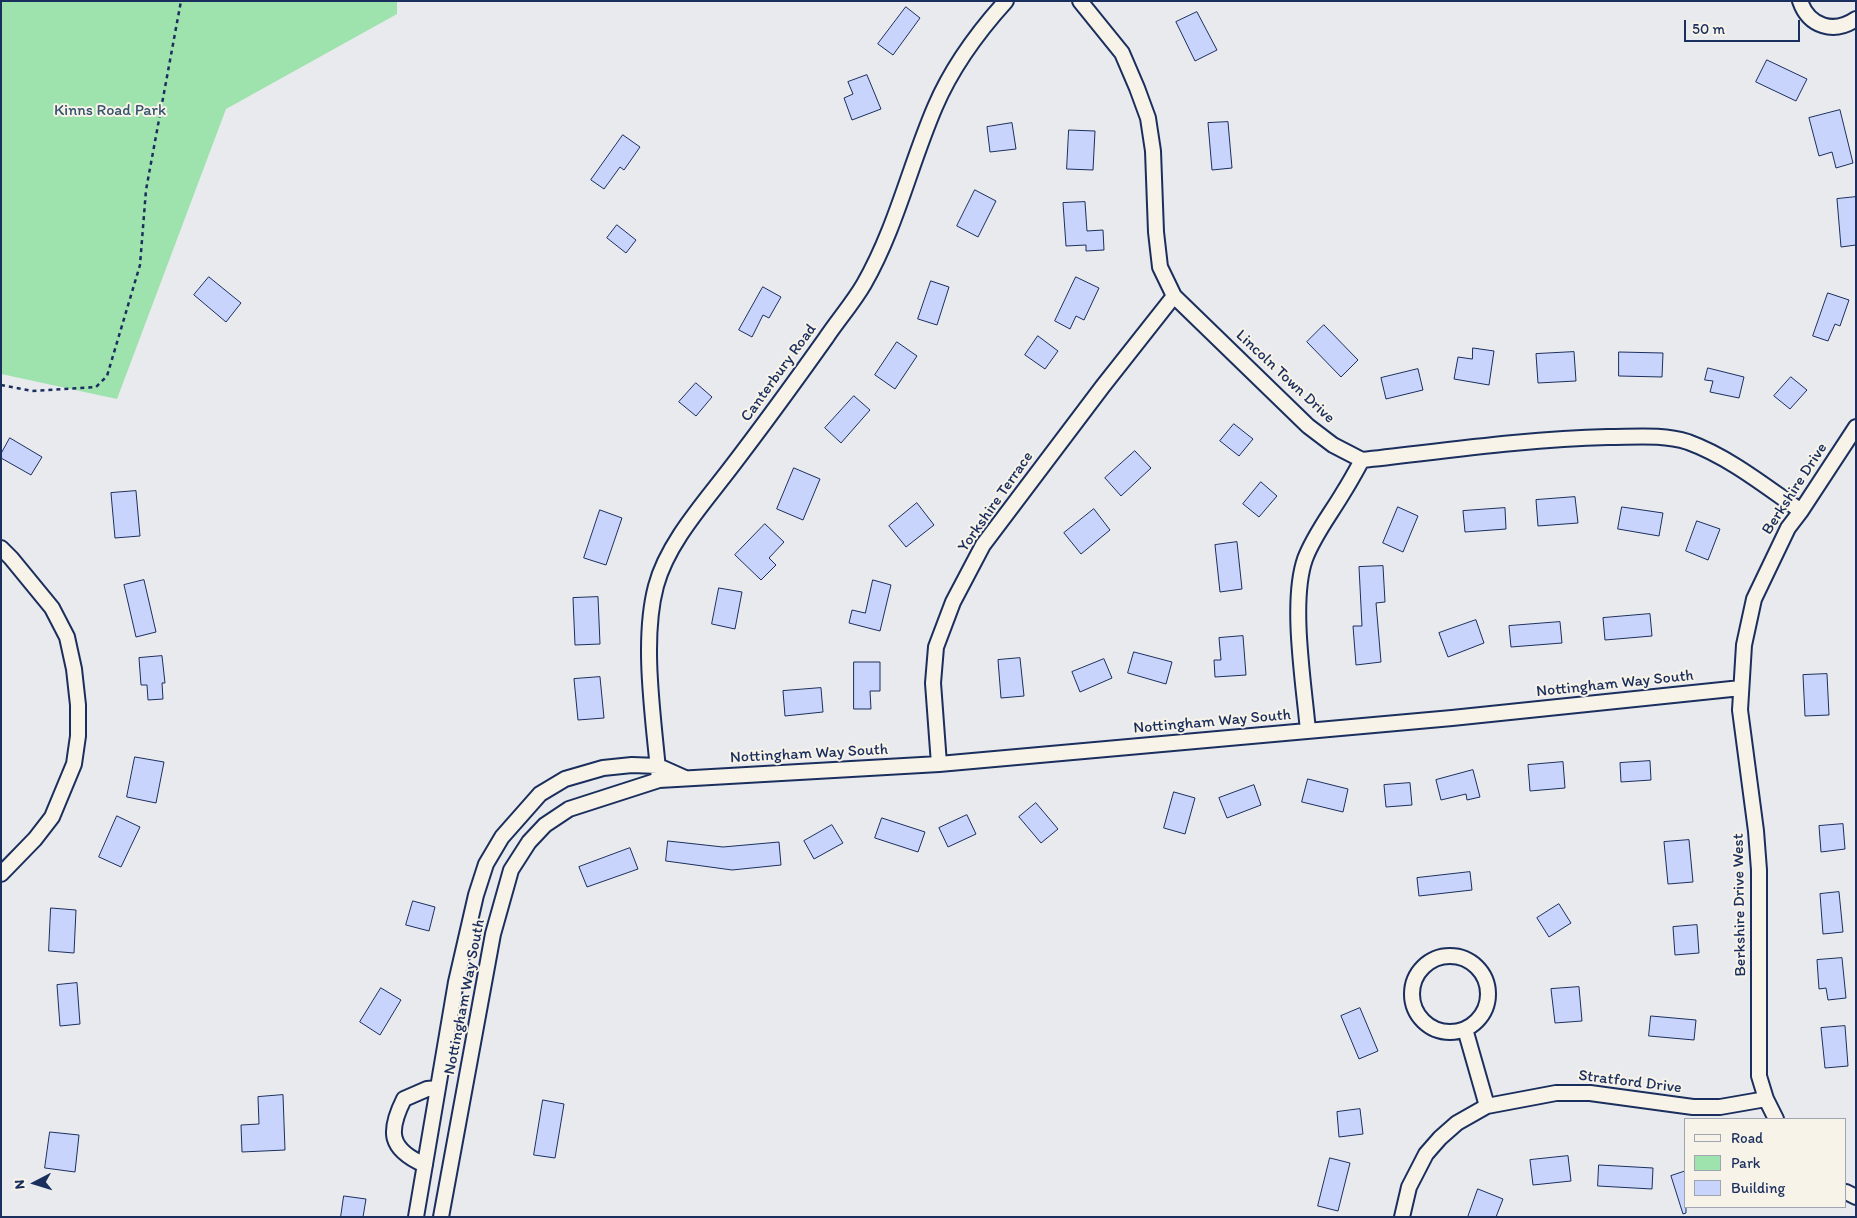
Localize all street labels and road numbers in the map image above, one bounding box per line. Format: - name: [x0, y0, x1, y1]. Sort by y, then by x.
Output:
- street label: Canterbury Road: [737, 320, 821, 426]
- street label: Lincoln Town Drive: [1231, 326, 1339, 428]
- street label: Berkshire Drive: [1758, 439, 1832, 539]
- street label: Yorkshire Terrace: [954, 448, 1038, 556]
- street label: Nottingham Way South: [1535, 666, 1695, 702]
- street label: Nottingham Way South: [1132, 706, 1292, 738]
- street label: Nottingham Way South: [730, 740, 888, 768]
- street label: Berkshire Drive West: [1729, 833, 1751, 977]
- street label: Nottingham Way South: [440, 918, 490, 1076]
- street label: Stratford Drive: [1577, 1066, 1683, 1098]

